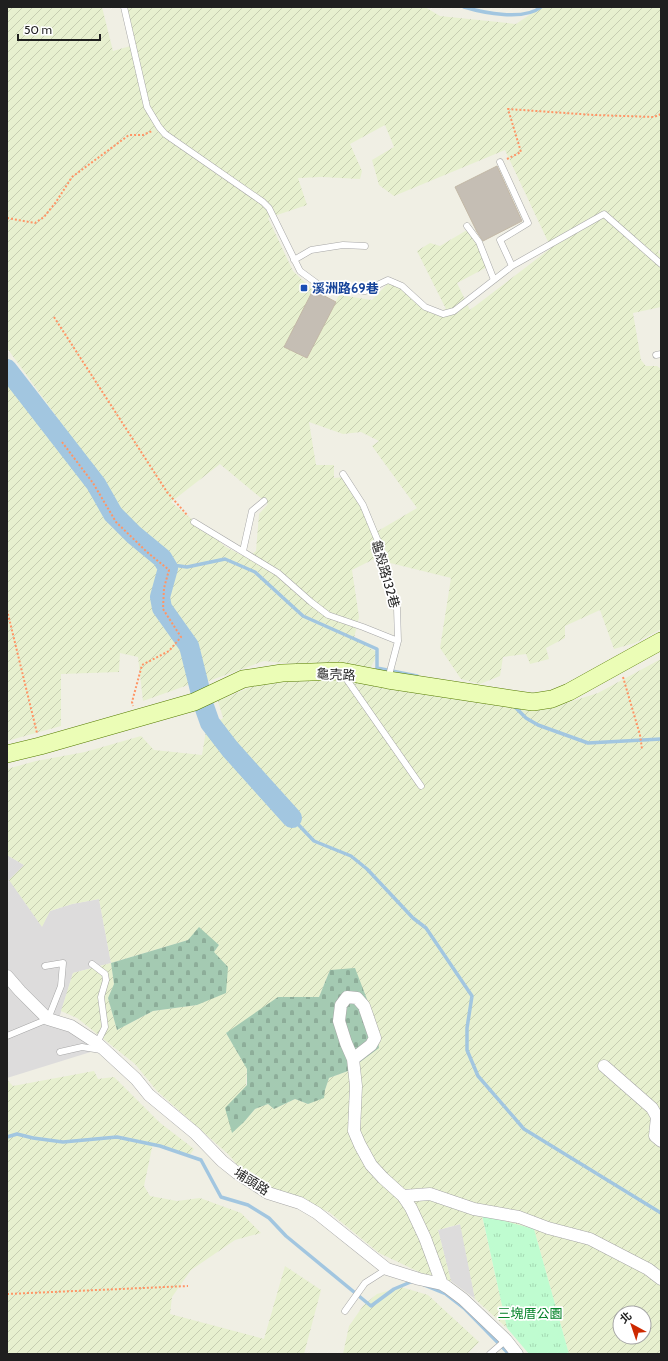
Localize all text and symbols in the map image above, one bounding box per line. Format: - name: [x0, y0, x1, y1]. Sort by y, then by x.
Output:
- scale bar: [18, 16, 100, 42]
- text: 50 m: [24, 22, 52, 37]
- place label: 溪洲路69巷: [312, 280, 380, 296]
- marker: 溪洲路69巷: [299, 283, 309, 293]
- street label: 龜殼路132巷: [369, 538, 403, 610]
- street label: 龜壳路: [316, 665, 356, 683]
- street label: 埔頭路: [231, 1164, 273, 1198]
- park label: 三塊厝公園: [497, 1305, 563, 1321]
- north arrow: [612, 1305, 652, 1345]
- text: 北: [617, 1308, 634, 1326]

